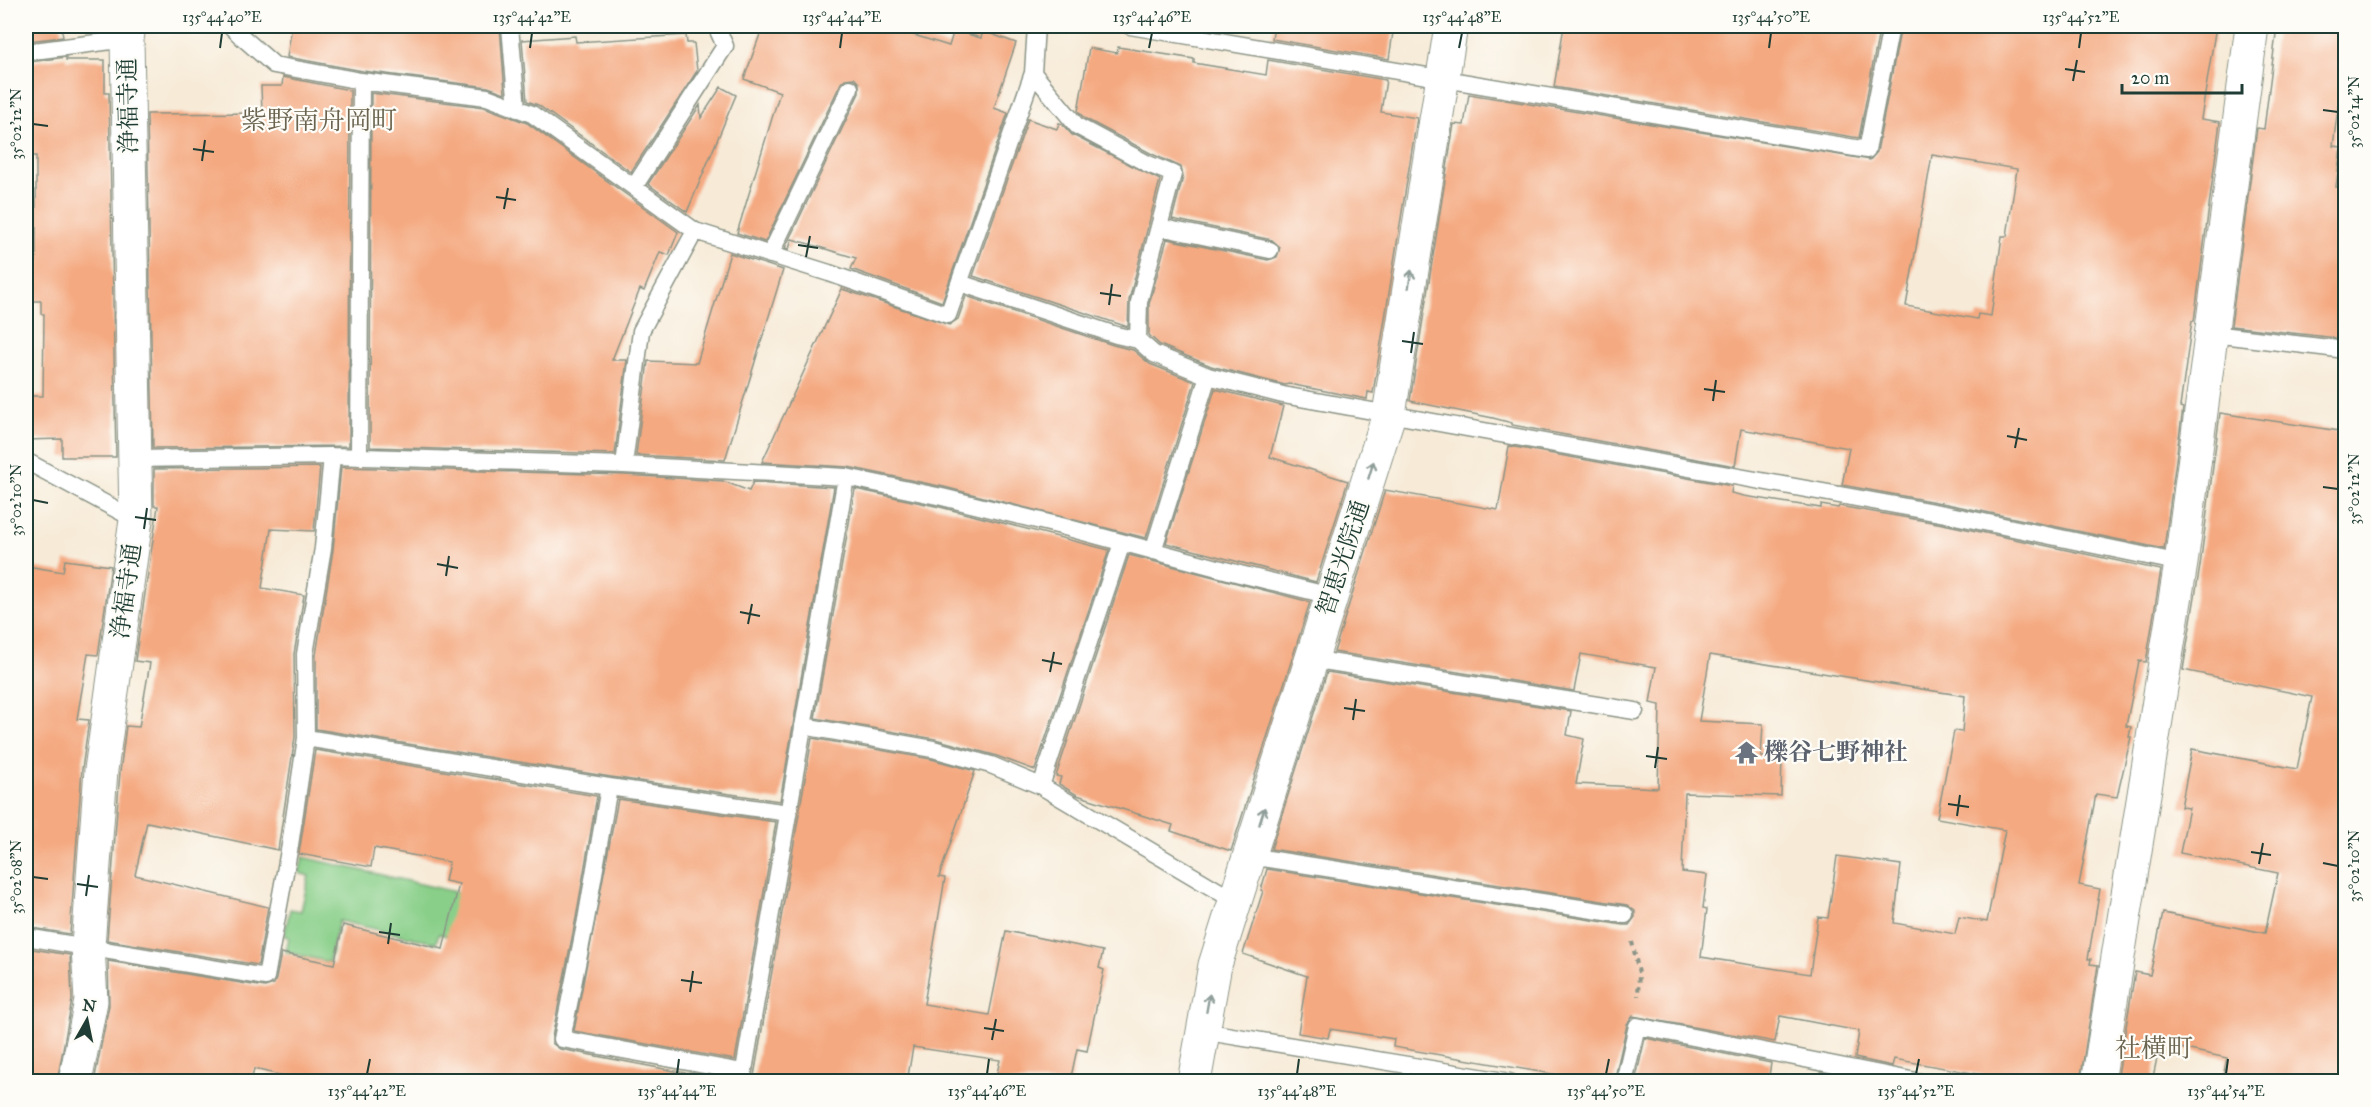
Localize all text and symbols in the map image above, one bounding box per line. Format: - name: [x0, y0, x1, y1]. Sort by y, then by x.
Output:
- text: 135°44'40"E: [182, 8, 262, 26]
- text: 135°44'42"E: [493, 8, 571, 26]
- text: 135°44'44"E: [802, 8, 882, 26]
- text: 135°44'46"E: [1113, 8, 1192, 26]
- text: 135°44'48"E: [1423, 8, 1502, 26]
- text: 135°44'50"E: [1732, 8, 1810, 26]
- text: 135°44'52"E: [2043, 8, 2120, 26]
- scale bar: [2122, 57, 2242, 95]
- street label: 浄福寺通: [112, 58, 144, 154]
- text: 20 m: [2131, 67, 2169, 89]
- text: 35°02'14"N: [2345, 76, 2363, 148]
- text: 35°02'12"N: [7, 88, 25, 160]
- district label: 紫野南舟岡町: [241, 104, 397, 136]
- one-way arrow: [1405, 270, 1416, 290]
- text: 35°02'12"N: [2345, 453, 2363, 525]
- one-way arrow: [1366, 461, 1377, 480]
- text: 35°02'10"N: [7, 463, 25, 536]
- street label: 智恵光院通: [1310, 496, 1376, 620]
- street label: 浄福寺通: [104, 541, 148, 641]
- place label: 櫟谷七野神社: [1764, 737, 1908, 767]
- temple icon: 櫟谷七野神社: [1733, 739, 1759, 765]
- one-way arrow: [1257, 807, 1268, 826]
- text: 35°02'10"N: [2345, 829, 2363, 902]
- text: 35°02'08"N: [7, 839, 25, 914]
- north arrow: [57, 990, 117, 1050]
- one-way arrow: [1203, 994, 1214, 1014]
- text: N: [81, 995, 98, 1016]
- district label: 社横町: [2115, 1032, 2193, 1064]
- text: 135°44'42"E: [328, 1082, 406, 1100]
- text: 135°44'44"E: [637, 1082, 717, 1100]
- text: 135°44'46"E: [948, 1082, 1027, 1100]
- text: 135°44'48"E: [1258, 1082, 1337, 1100]
- text: 135°44'50"E: [1567, 1082, 1645, 1100]
- text: 135°44'52"E: [1878, 1082, 1955, 1100]
- text: 135°44'54"E: [2187, 1082, 2265, 1100]

